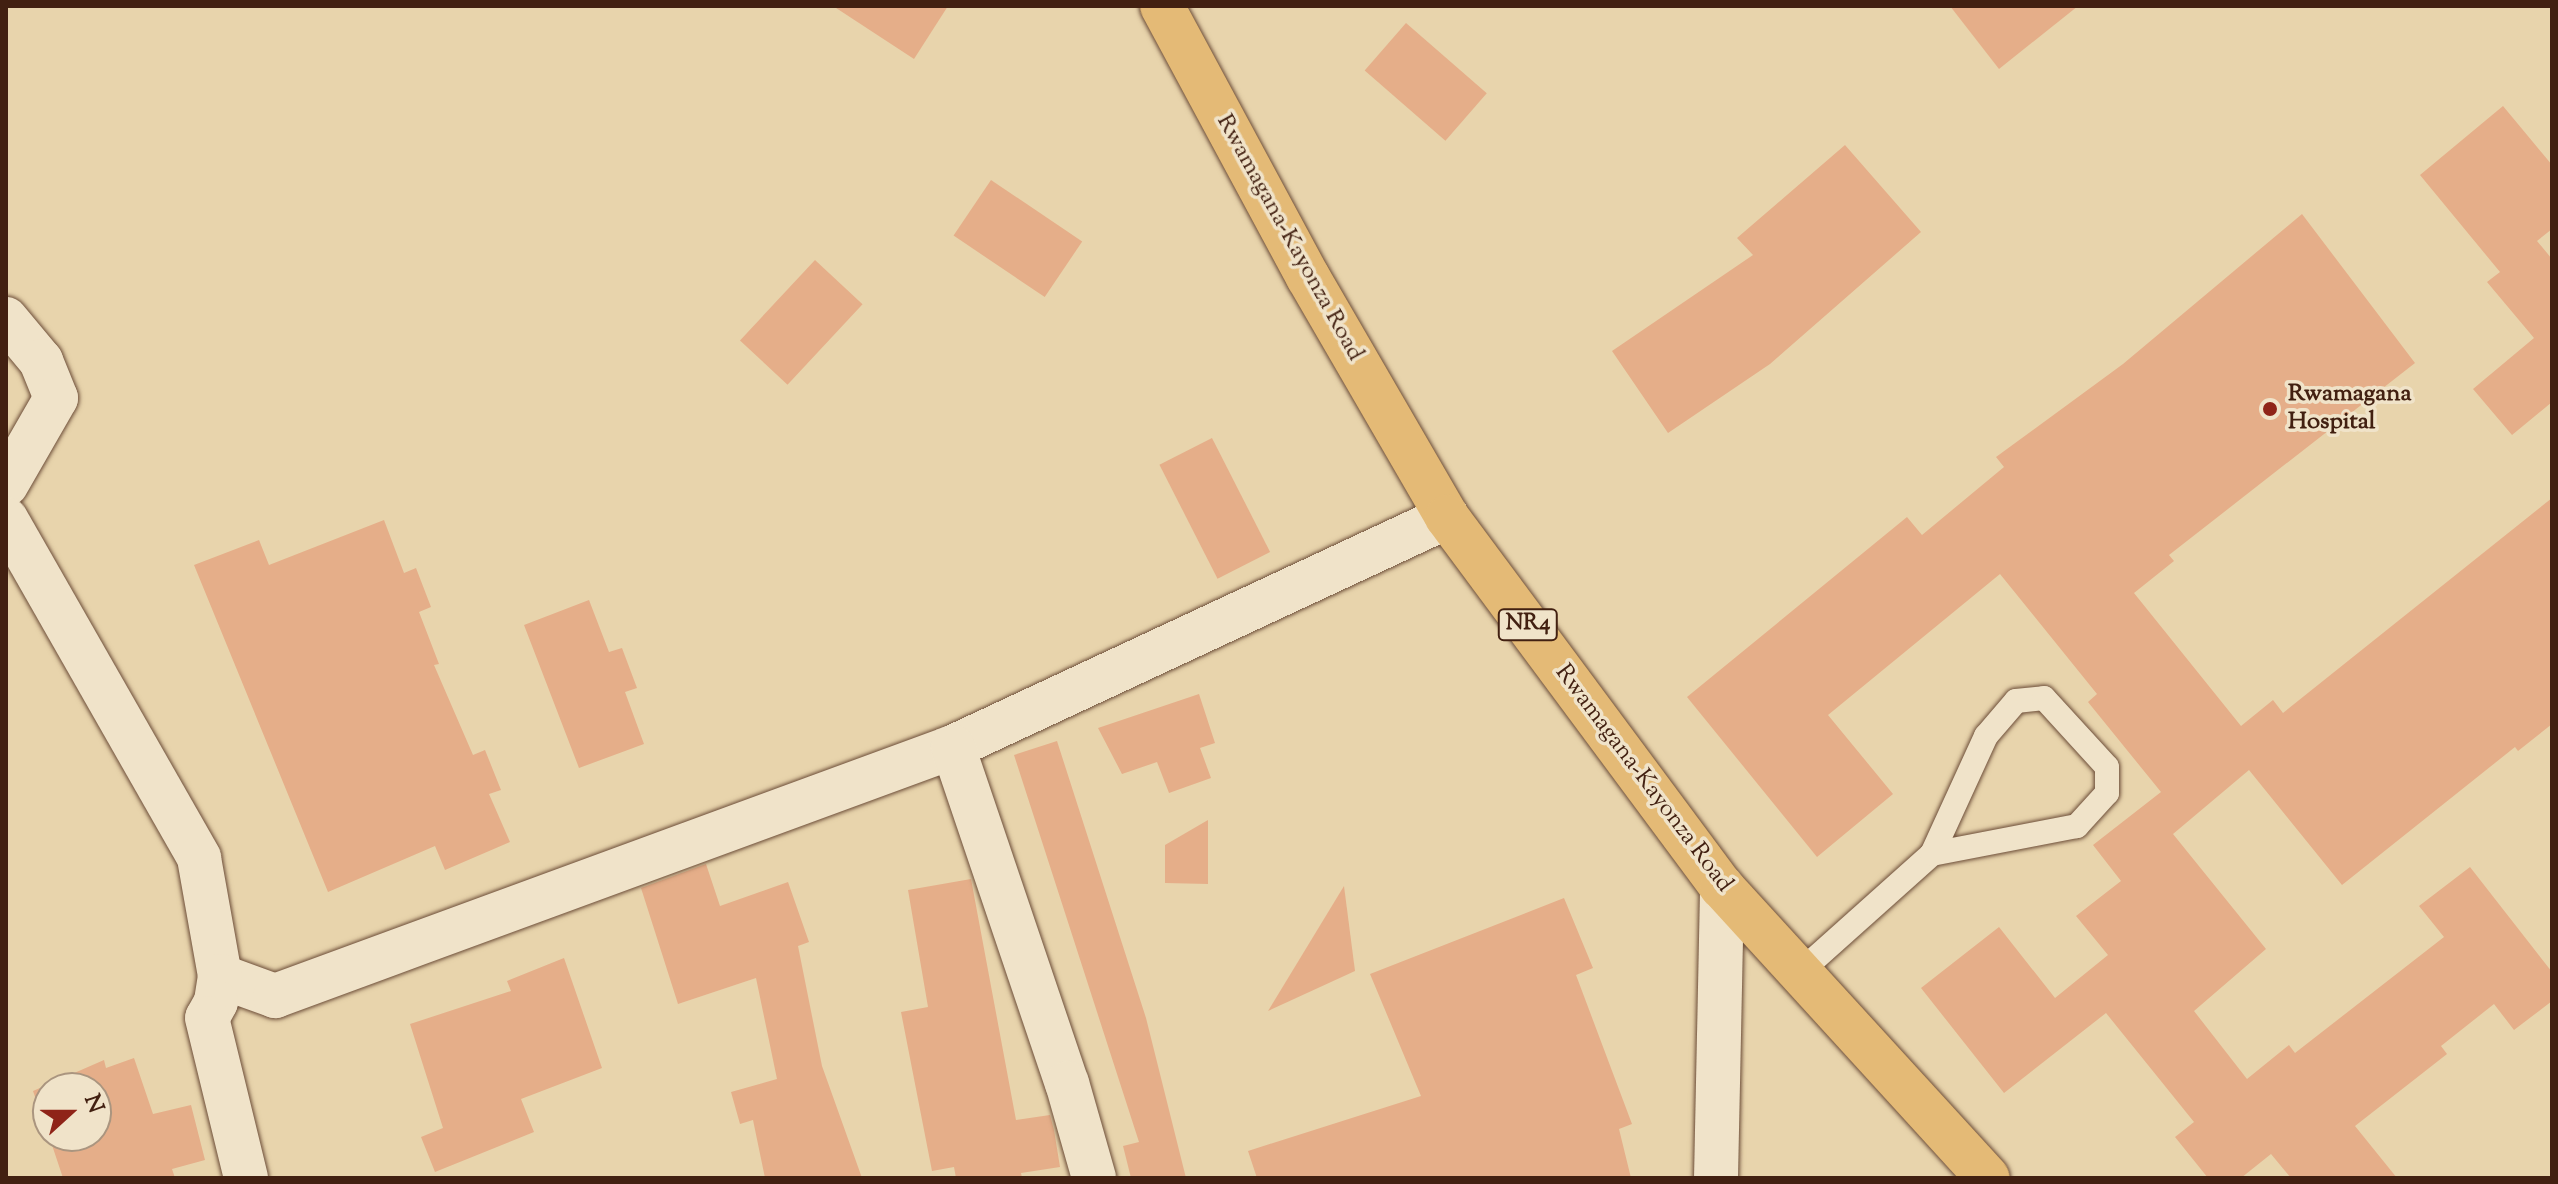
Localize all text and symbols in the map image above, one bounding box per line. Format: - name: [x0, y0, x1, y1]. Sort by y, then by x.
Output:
- street label: Rwamagana-Kayonza Road: [1209, 110, 1369, 366]
- place label: Rwamagana Hospital: [2288, 381, 2412, 437]
- marker: Rwamagana Hospital: [2259, 398, 2281, 420]
- road number: NR4: [1496, 607, 1560, 643]
- street label: Rwamagana-Kayonza Road: [1548, 660, 1738, 898]
- north arrow: [32, 1072, 112, 1152]
- text: N: [74, 1090, 111, 1118]

